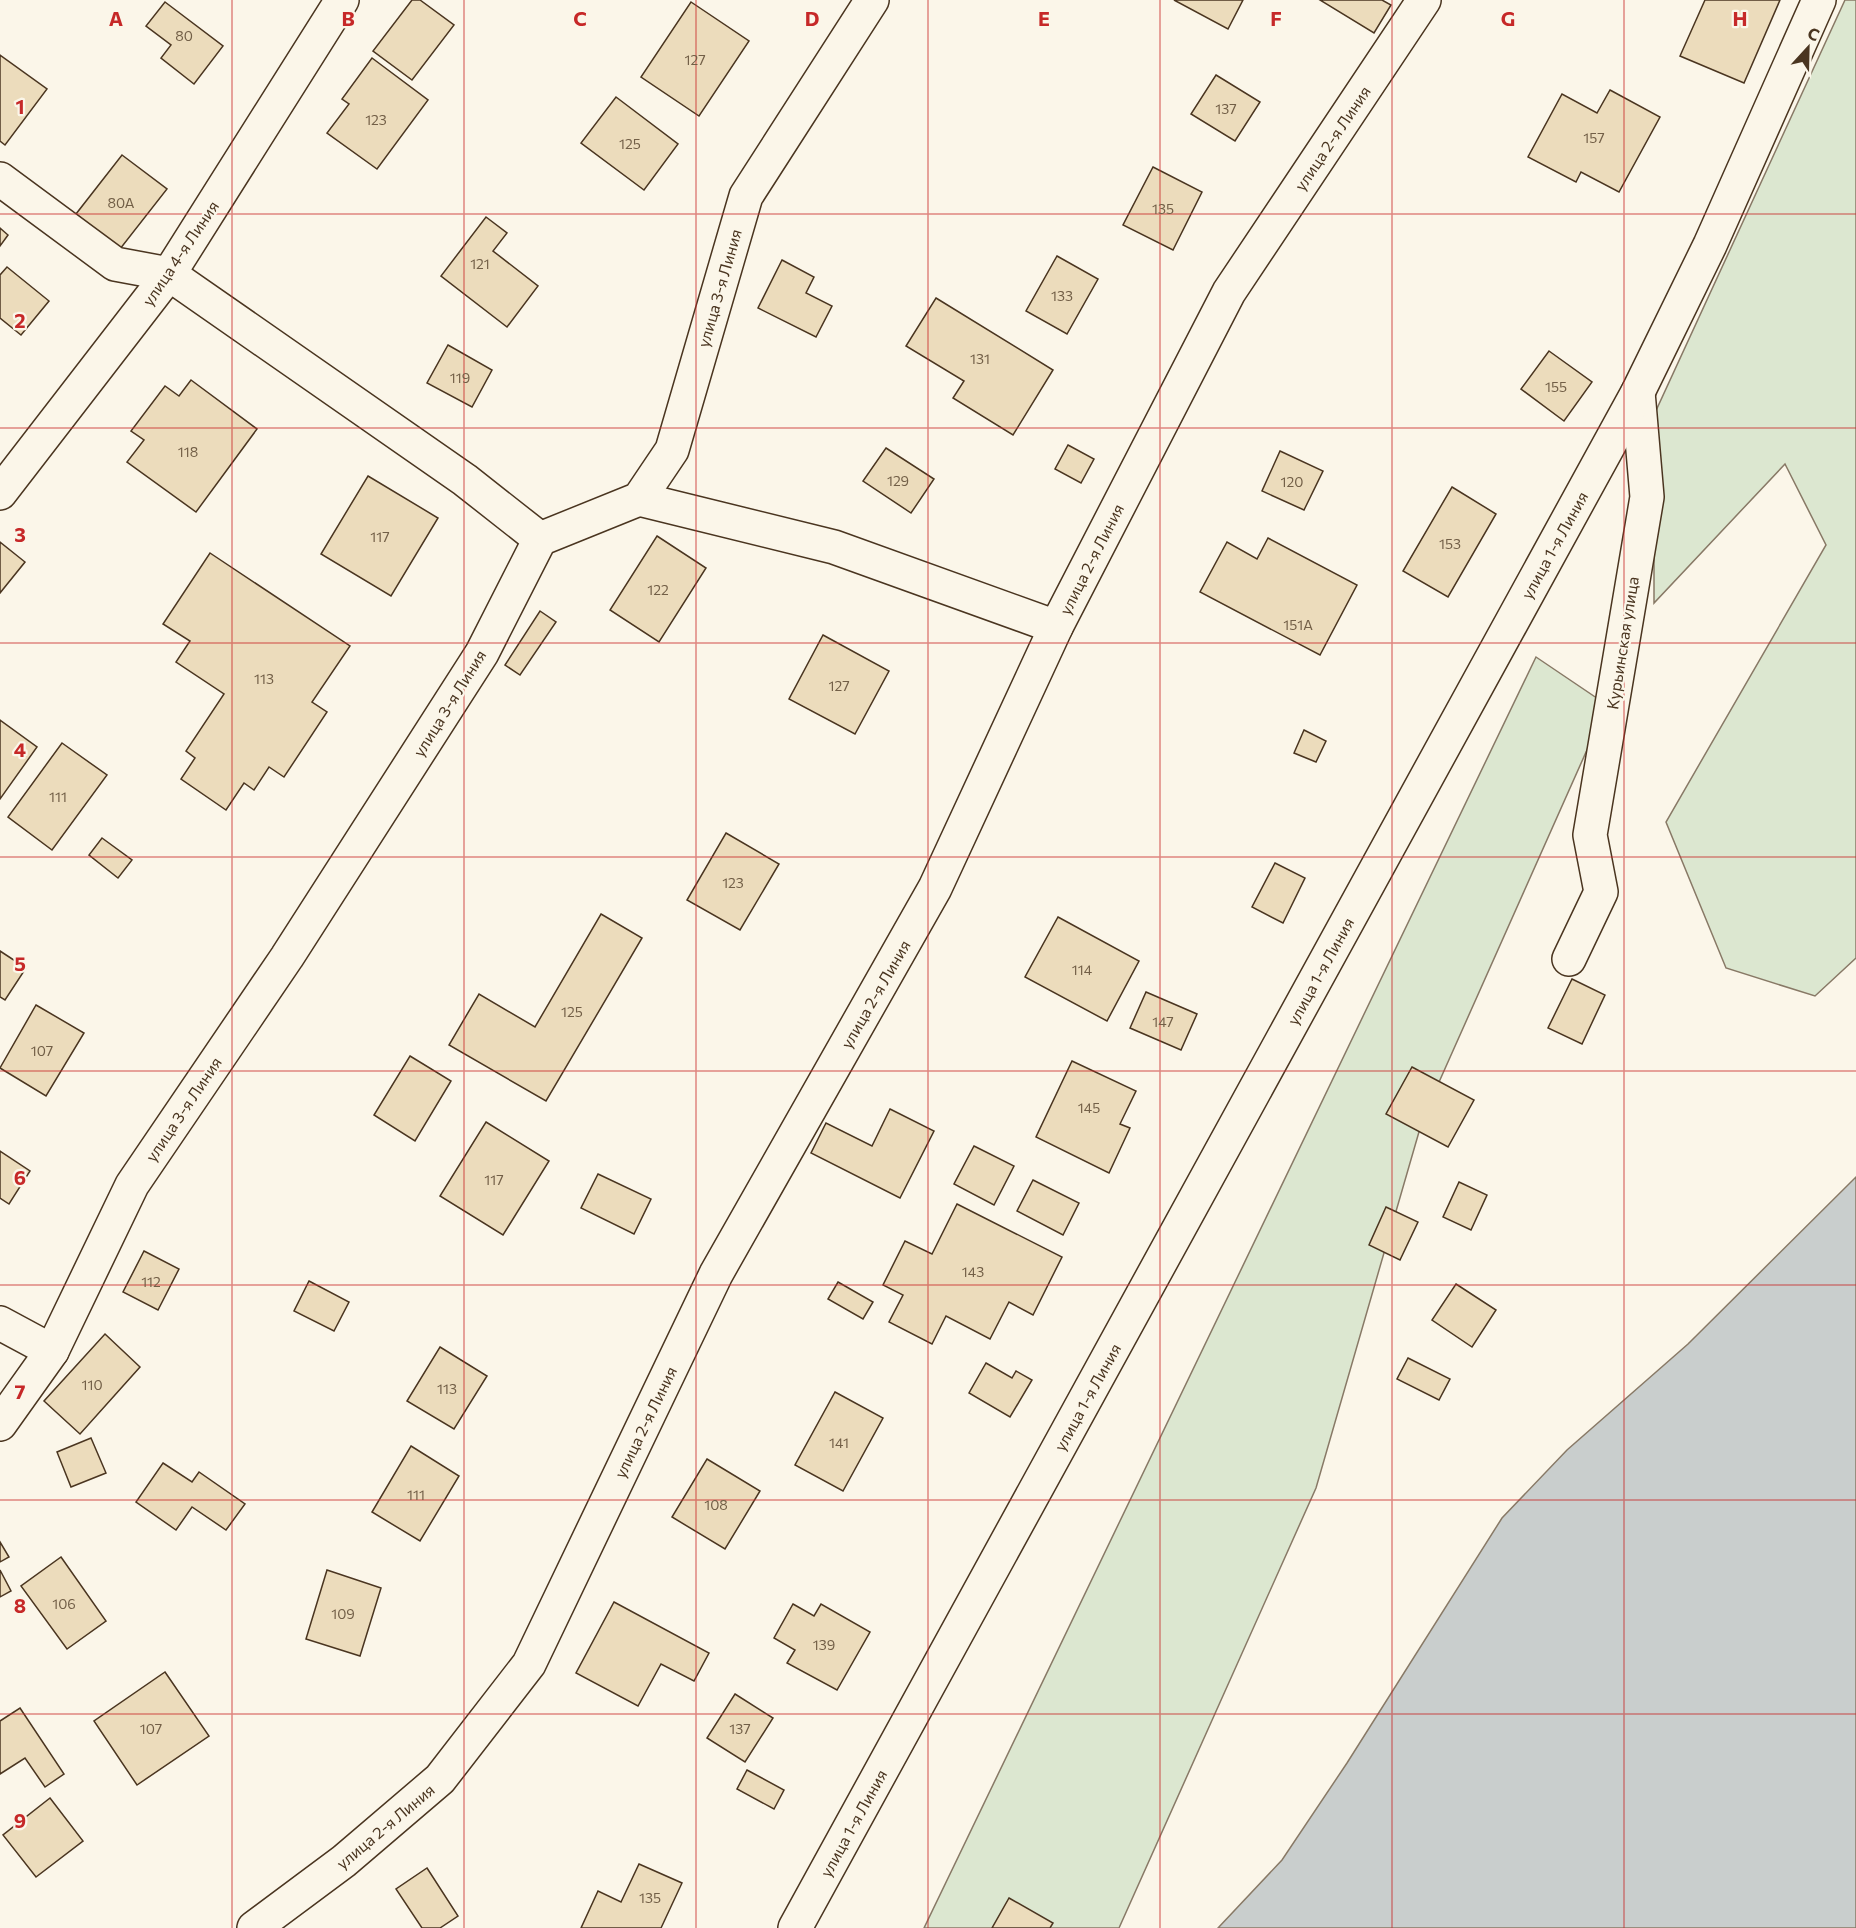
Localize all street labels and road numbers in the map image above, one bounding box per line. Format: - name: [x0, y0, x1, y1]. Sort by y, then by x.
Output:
- street label: улица 2-я Линия: [1290, 82, 1374, 194]
- street label: улица 4-я Линия: [138, 197, 222, 309]
- street label: улица 3-я Линия: [693, 227, 745, 349]
- street label: улица 1-я Линия: [1517, 488, 1591, 602]
- street label: улица 2-я Линия: [1055, 500, 1127, 618]
- street label: Курьинская улица: [1602, 575, 1642, 711]
- street label: улица 3-я Линия: [409, 646, 489, 760]
- street label: улица 1-я Линия: [1283, 914, 1357, 1028]
- street label: улица 2-я Линия: [836, 936, 914, 1052]
- street label: улица 3-я Линия: [141, 1053, 225, 1165]
- street label: улица 1-я Линия: [1050, 1340, 1124, 1454]
- street label: улица 2-я Линия: [610, 1363, 680, 1481]
- street label: улица 1-я Линия: [816, 1766, 890, 1880]
- street label: улица 2-я Линия: [332, 1780, 438, 1872]

